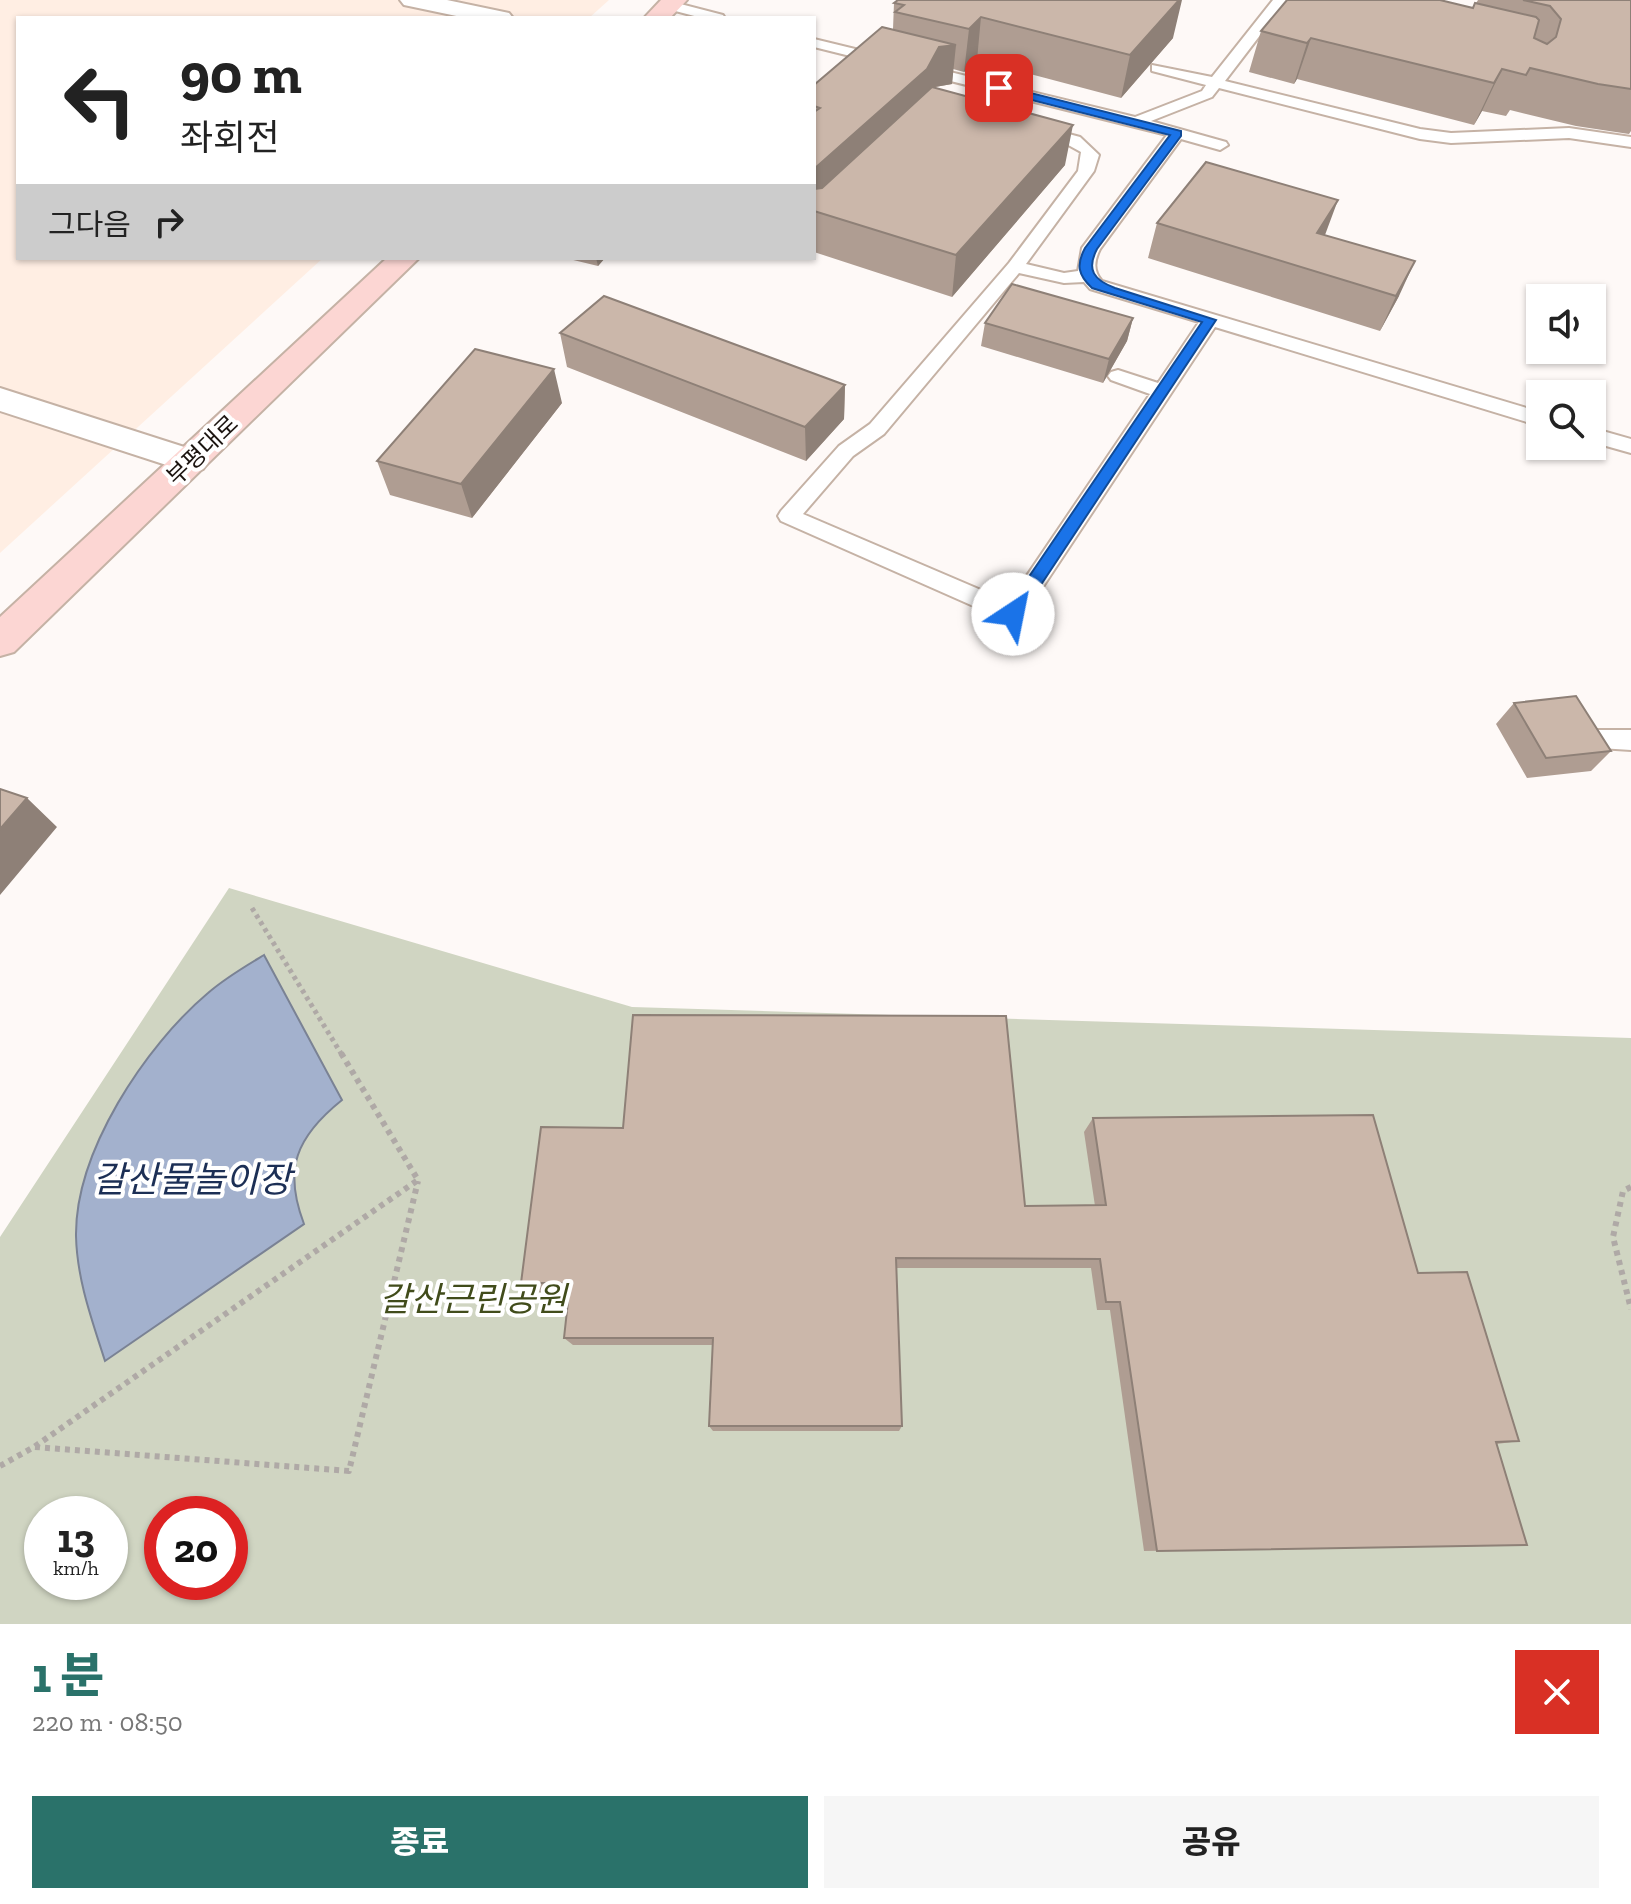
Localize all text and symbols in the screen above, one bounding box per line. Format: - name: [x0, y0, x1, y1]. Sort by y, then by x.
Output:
- text: 90 m: [180, 40, 302, 107]
- icon: left: [48, 48, 152, 152]
- pin: [965, 54, 1033, 122]
- icon: arrive: [977, 66, 1021, 110]
- text: 좌회전: [180, 116, 279, 159]
- icon: right: [147, 200, 191, 244]
- text: 그다음: [48, 207, 131, 243]
- map controls: [1526, 284, 1606, 460]
- button: sound: [1526, 284, 1606, 364]
- button: search: [1526, 380, 1606, 460]
- street label: 부평대로: [160, 409, 244, 491]
- position arrow: [971, 572, 1055, 656]
- water label: 갈산물놀이장: [93, 1158, 296, 1201]
- park label: 갈산근린공원: [379, 1279, 570, 1320]
- speed limit sign: 20: [144, 1496, 248, 1600]
- text: 13: [57, 1514, 95, 1562]
- text: km/h: [53, 1556, 99, 1580]
- text: 1 분: [32, 1647, 105, 1704]
- button: close: [1515, 1650, 1599, 1734]
- text: 220 m · 08:50: [32, 1706, 183, 1738]
- button: 종료: [32, 1796, 808, 1888]
- button: 공유: [824, 1796, 1599, 1888]

